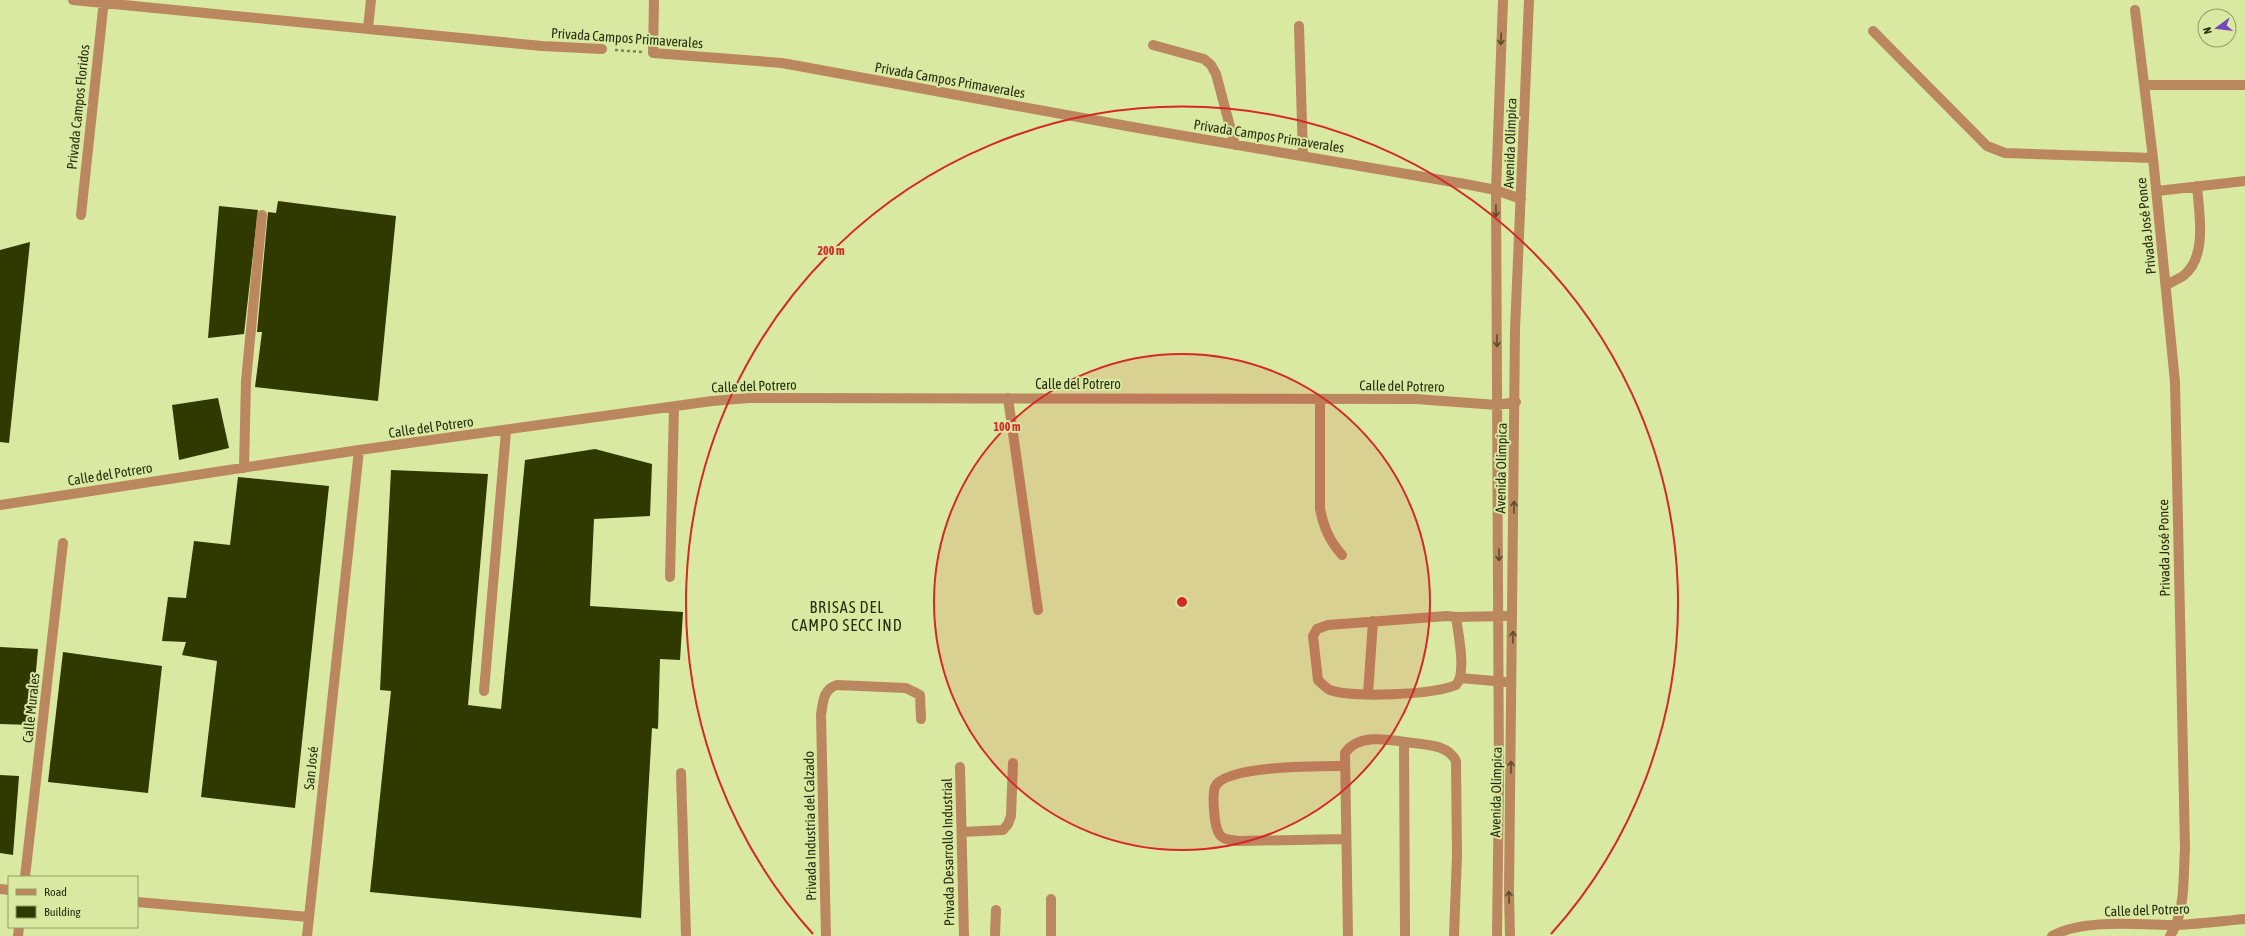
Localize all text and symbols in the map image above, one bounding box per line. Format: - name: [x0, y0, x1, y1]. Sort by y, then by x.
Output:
- north arrow: [2197, 8, 2237, 48]
- street label: Privada Campos Primaverales: [550, 25, 704, 51]
- text: N: [2201, 26, 2214, 35]
- one-way arrow: [1498, 32, 1505, 45]
- street label: Privada Campos Floridos: [63, 44, 93, 170]
- street label: Privada Campos Primaverales: [874, 59, 1026, 101]
- street label: Avenida Olímpica: [1500, 97, 1520, 189]
- street label: Privada Campos Primaverales: [1192, 116, 1346, 156]
- street label: Privada José Ponce: [2133, 177, 2159, 275]
- one-way arrow: [1492, 204, 1500, 217]
- text: 200 m: [817, 244, 845, 258]
- one-way arrow: [1493, 334, 1501, 347]
- street label: Calle del Potrero: [1035, 376, 1121, 392]
- street label: Calle del Potrero: [711, 377, 797, 395]
- street label: Calle del Potrero: [1359, 377, 1445, 395]
- street label: Calle del Potrero: [388, 413, 474, 441]
- text: 100 m: [993, 420, 1021, 434]
- street label: Avenida Olímpica: [1492, 423, 1510, 513]
- street label: Calle del Potrero: [67, 459, 153, 489]
- street label: Privada José Ponce: [2155, 499, 2173, 597]
- one-way arrow: [1510, 501, 1518, 514]
- one-way arrow: [1495, 548, 1503, 561]
- centre of rings: [1175, 595, 1189, 609]
- district label: BRISAS DEL CAMPO SECC IND: [791, 598, 903, 634]
- one-way arrow: [1509, 631, 1517, 644]
- street label: Calle Murales: [19, 672, 43, 744]
- street label: San José: [301, 746, 321, 790]
- street label: Avenida Olímpica: [1487, 747, 1505, 837]
- street label: Privada Industria del Calzado: [801, 751, 819, 901]
- one-way arrow: [1507, 761, 1514, 774]
- street label: Privada Desarrollo Industrial: [939, 778, 957, 926]
- legend: [8, 876, 138, 928]
- text: Road: [44, 885, 67, 899]
- one-way arrow: [1505, 891, 1513, 904]
- street label: Calle del Potrero: [2104, 901, 2190, 919]
- text: Building: [44, 905, 82, 919]

